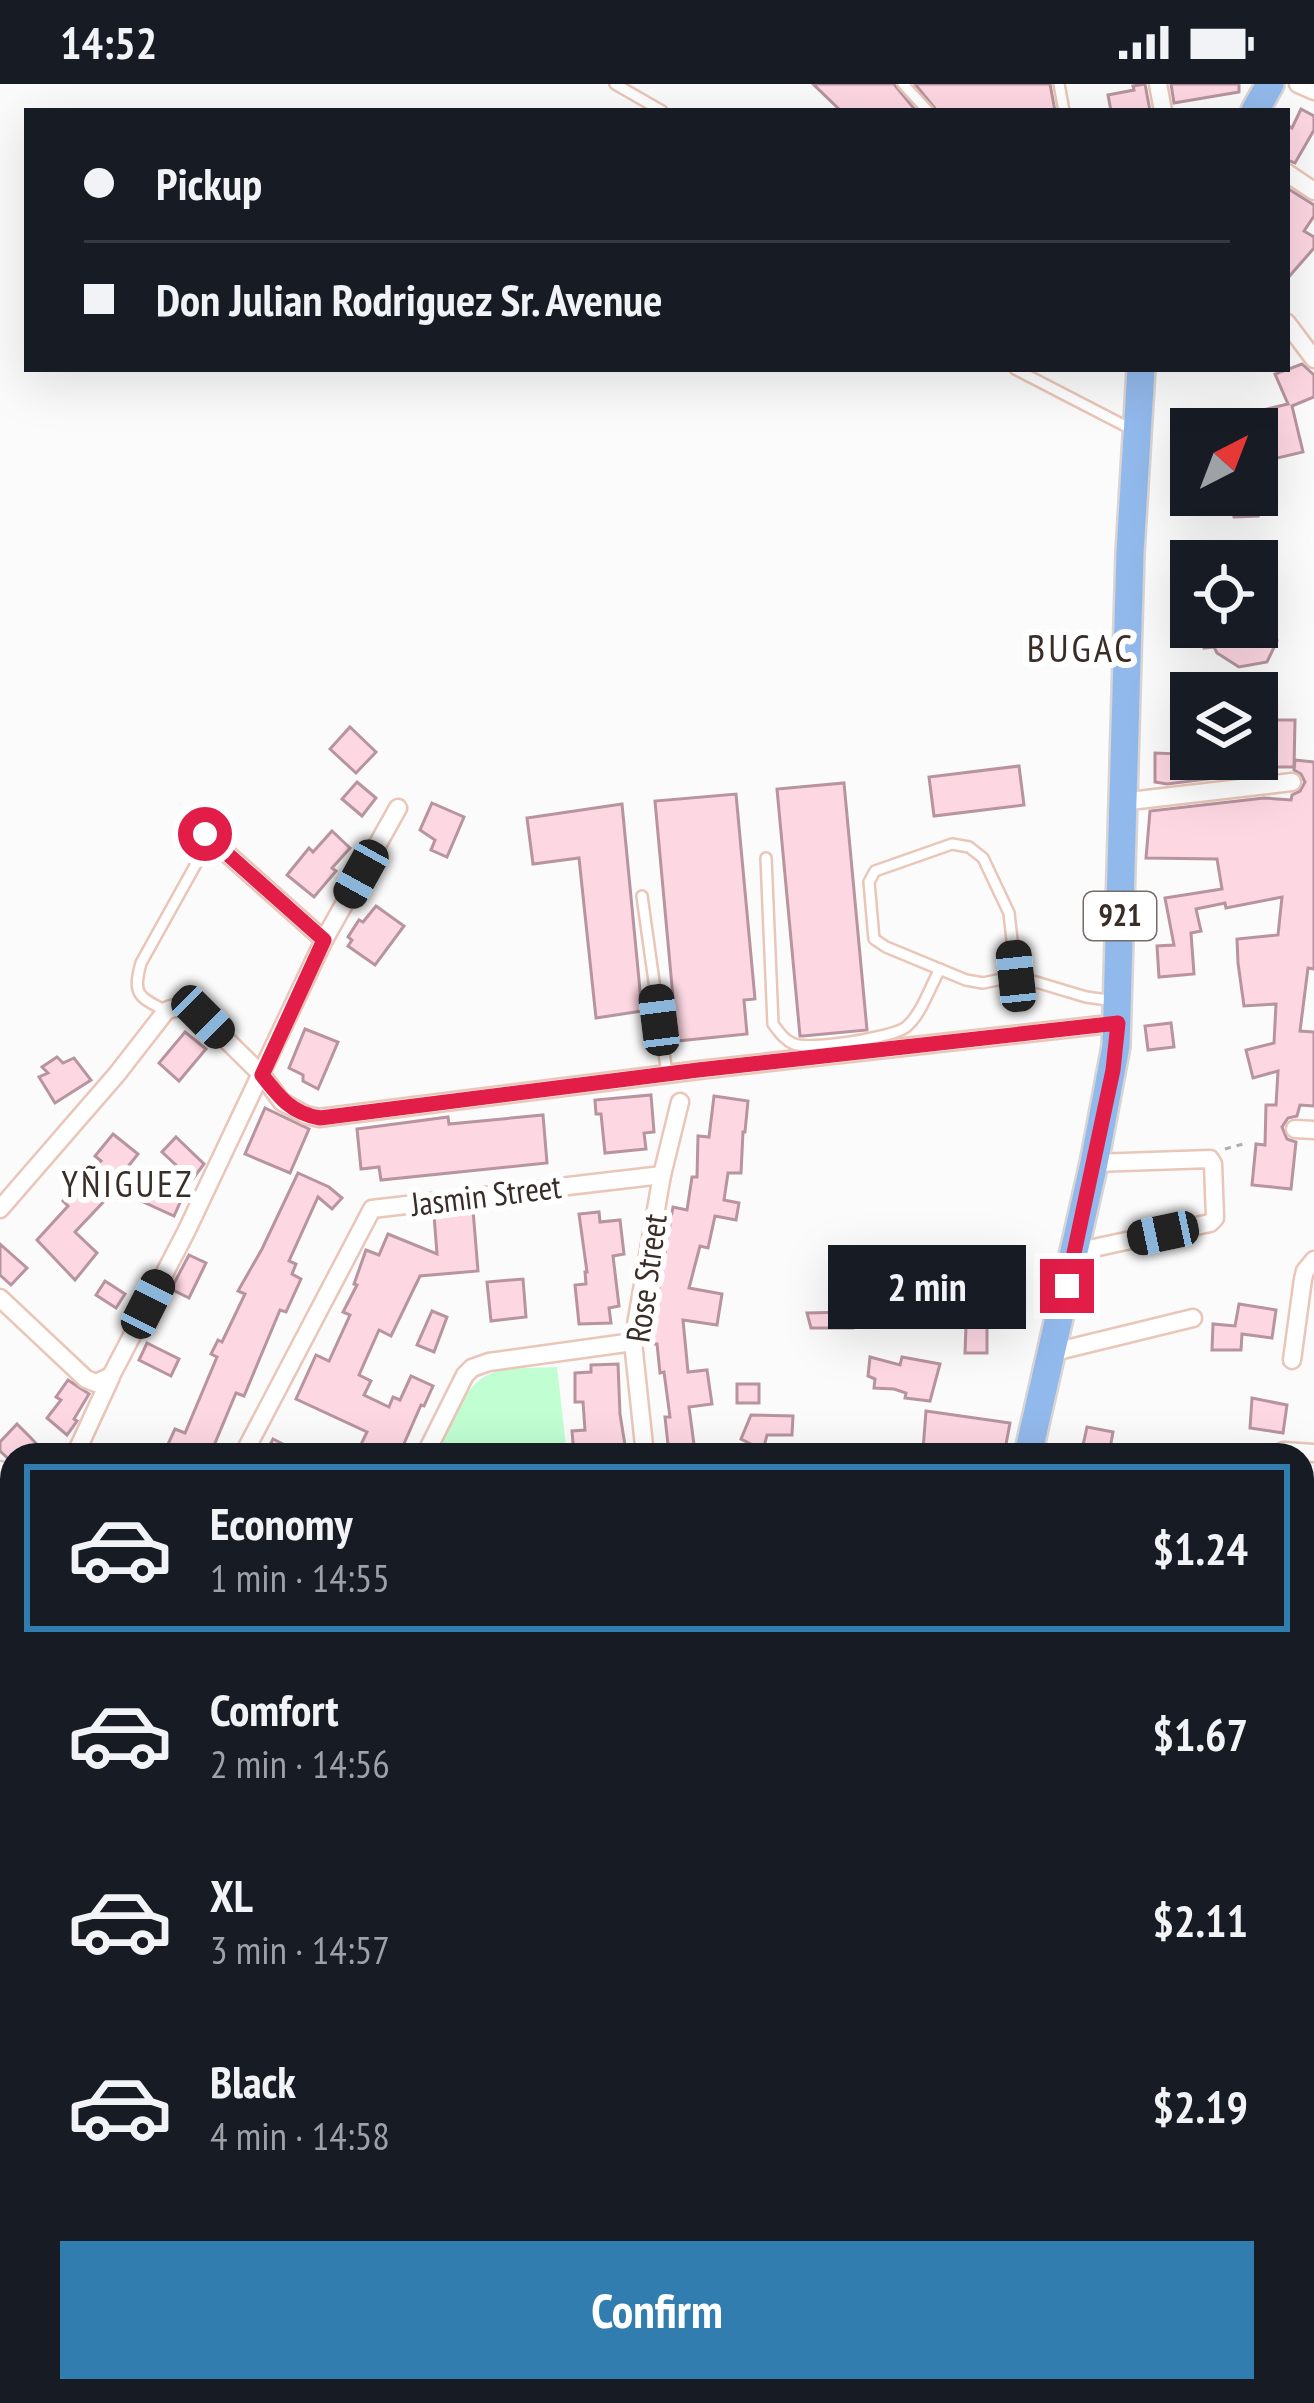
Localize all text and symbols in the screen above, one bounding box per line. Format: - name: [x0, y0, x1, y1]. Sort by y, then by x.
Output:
- text: 14:52: [60, 13, 157, 71]
- text: Pickup: [156, 154, 262, 212]
- text: Don Julian Rodriguez Sr. Avenue: [156, 270, 662, 328]
- north arrow: [1170, 408, 1278, 516]
- map controls: [1170, 408, 1278, 780]
- button: locate: [1170, 540, 1278, 648]
- district label: BUGAC: [1027, 622, 1135, 673]
- button: layers: [1170, 672, 1278, 780]
- route start: [178, 807, 232, 861]
- car: [328, 834, 394, 914]
- road number: 921: [1084, 892, 1156, 940]
- car: [994, 938, 1038, 1014]
- car: [165, 979, 241, 1055]
- car: [637, 982, 681, 1058]
- district label: YÑIGUEZ: [62, 1160, 194, 1207]
- street label: Jasmin Street: [408, 1164, 563, 1225]
- car: [1124, 1208, 1202, 1258]
- street label: Rose Street: [615, 1211, 676, 1345]
- callout: 2 min: [827, 1244, 1025, 1328]
- route end: [1040, 1259, 1094, 1313]
- text: 2 min: [888, 1261, 966, 1312]
- car: [116, 1264, 180, 1344]
- icon: car: [66, 1494, 174, 1602]
- text: Economy: [210, 1494, 353, 1552]
- text: $1.24: [1152, 1519, 1248, 1577]
- text: 1 min · 14:55: [210, 1552, 390, 1603]
- icon: car: [66, 1680, 174, 1788]
- text: Comfort: [210, 1680, 339, 1738]
- text: $1.67: [1152, 1705, 1248, 1763]
- text: 2 min · 14:56: [210, 1738, 390, 1789]
- icon: car: [66, 1866, 174, 1974]
- text: XL: [210, 1866, 253, 1924]
- text: $2.11: [1152, 1891, 1248, 1949]
- text: 3 min · 14:57: [210, 1924, 390, 1975]
- icon: car: [66, 2052, 174, 2160]
- text: Black: [210, 2052, 296, 2110]
- text: $2.19: [1152, 2077, 1248, 2135]
- text: 4 min · 14:58: [210, 2110, 390, 2161]
- button: Confirm: [60, 2241, 1254, 2379]

